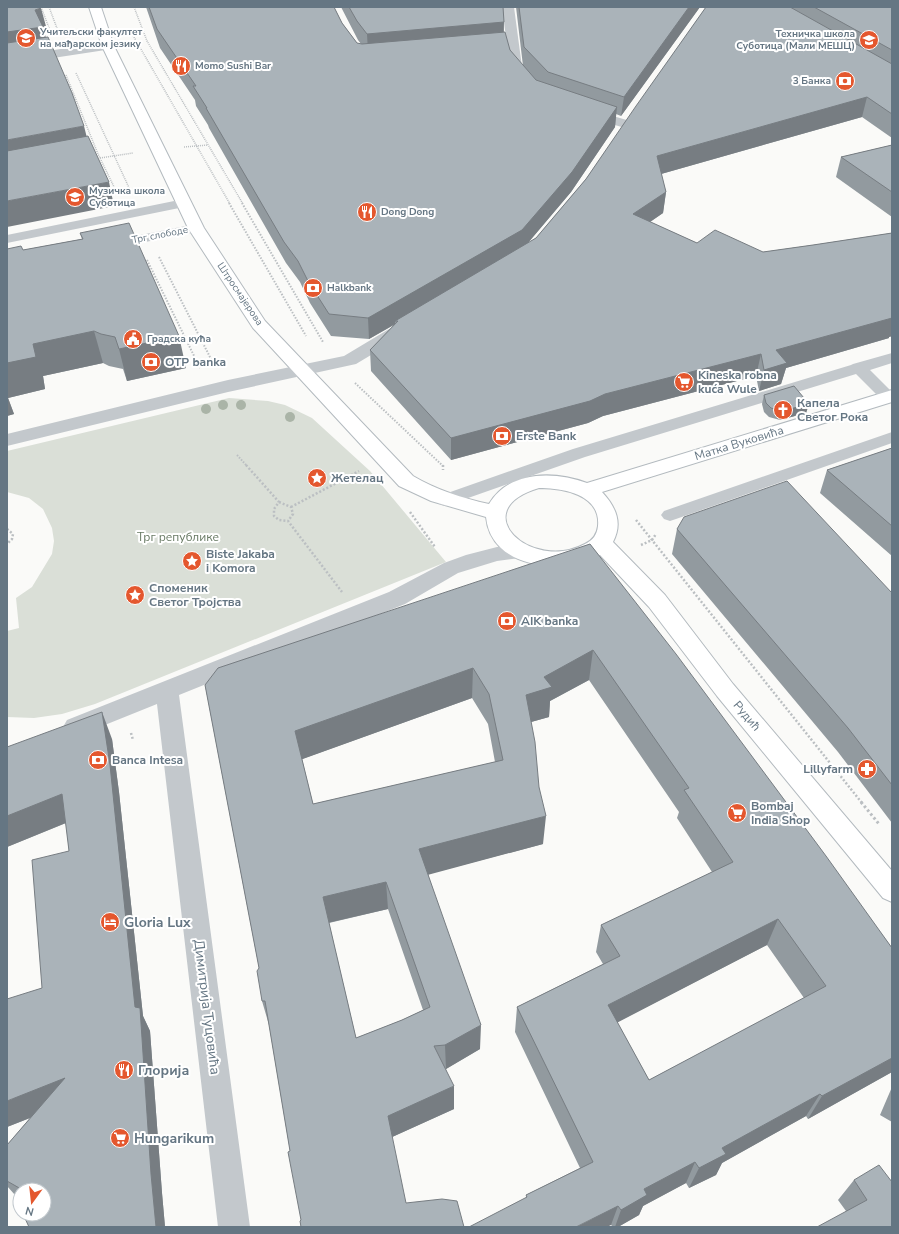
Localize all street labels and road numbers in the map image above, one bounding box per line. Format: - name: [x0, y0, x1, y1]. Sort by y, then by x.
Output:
- street label: Трг слободе: [131, 223, 189, 247]
- street label: Штросмајерова: [214, 260, 266, 328]
- street label: Матка Вуковића: [692, 422, 786, 464]
- street label: Рудић: [730, 698, 764, 734]
- street label: Димитрија Туцовића: [189, 938, 225, 1076]

